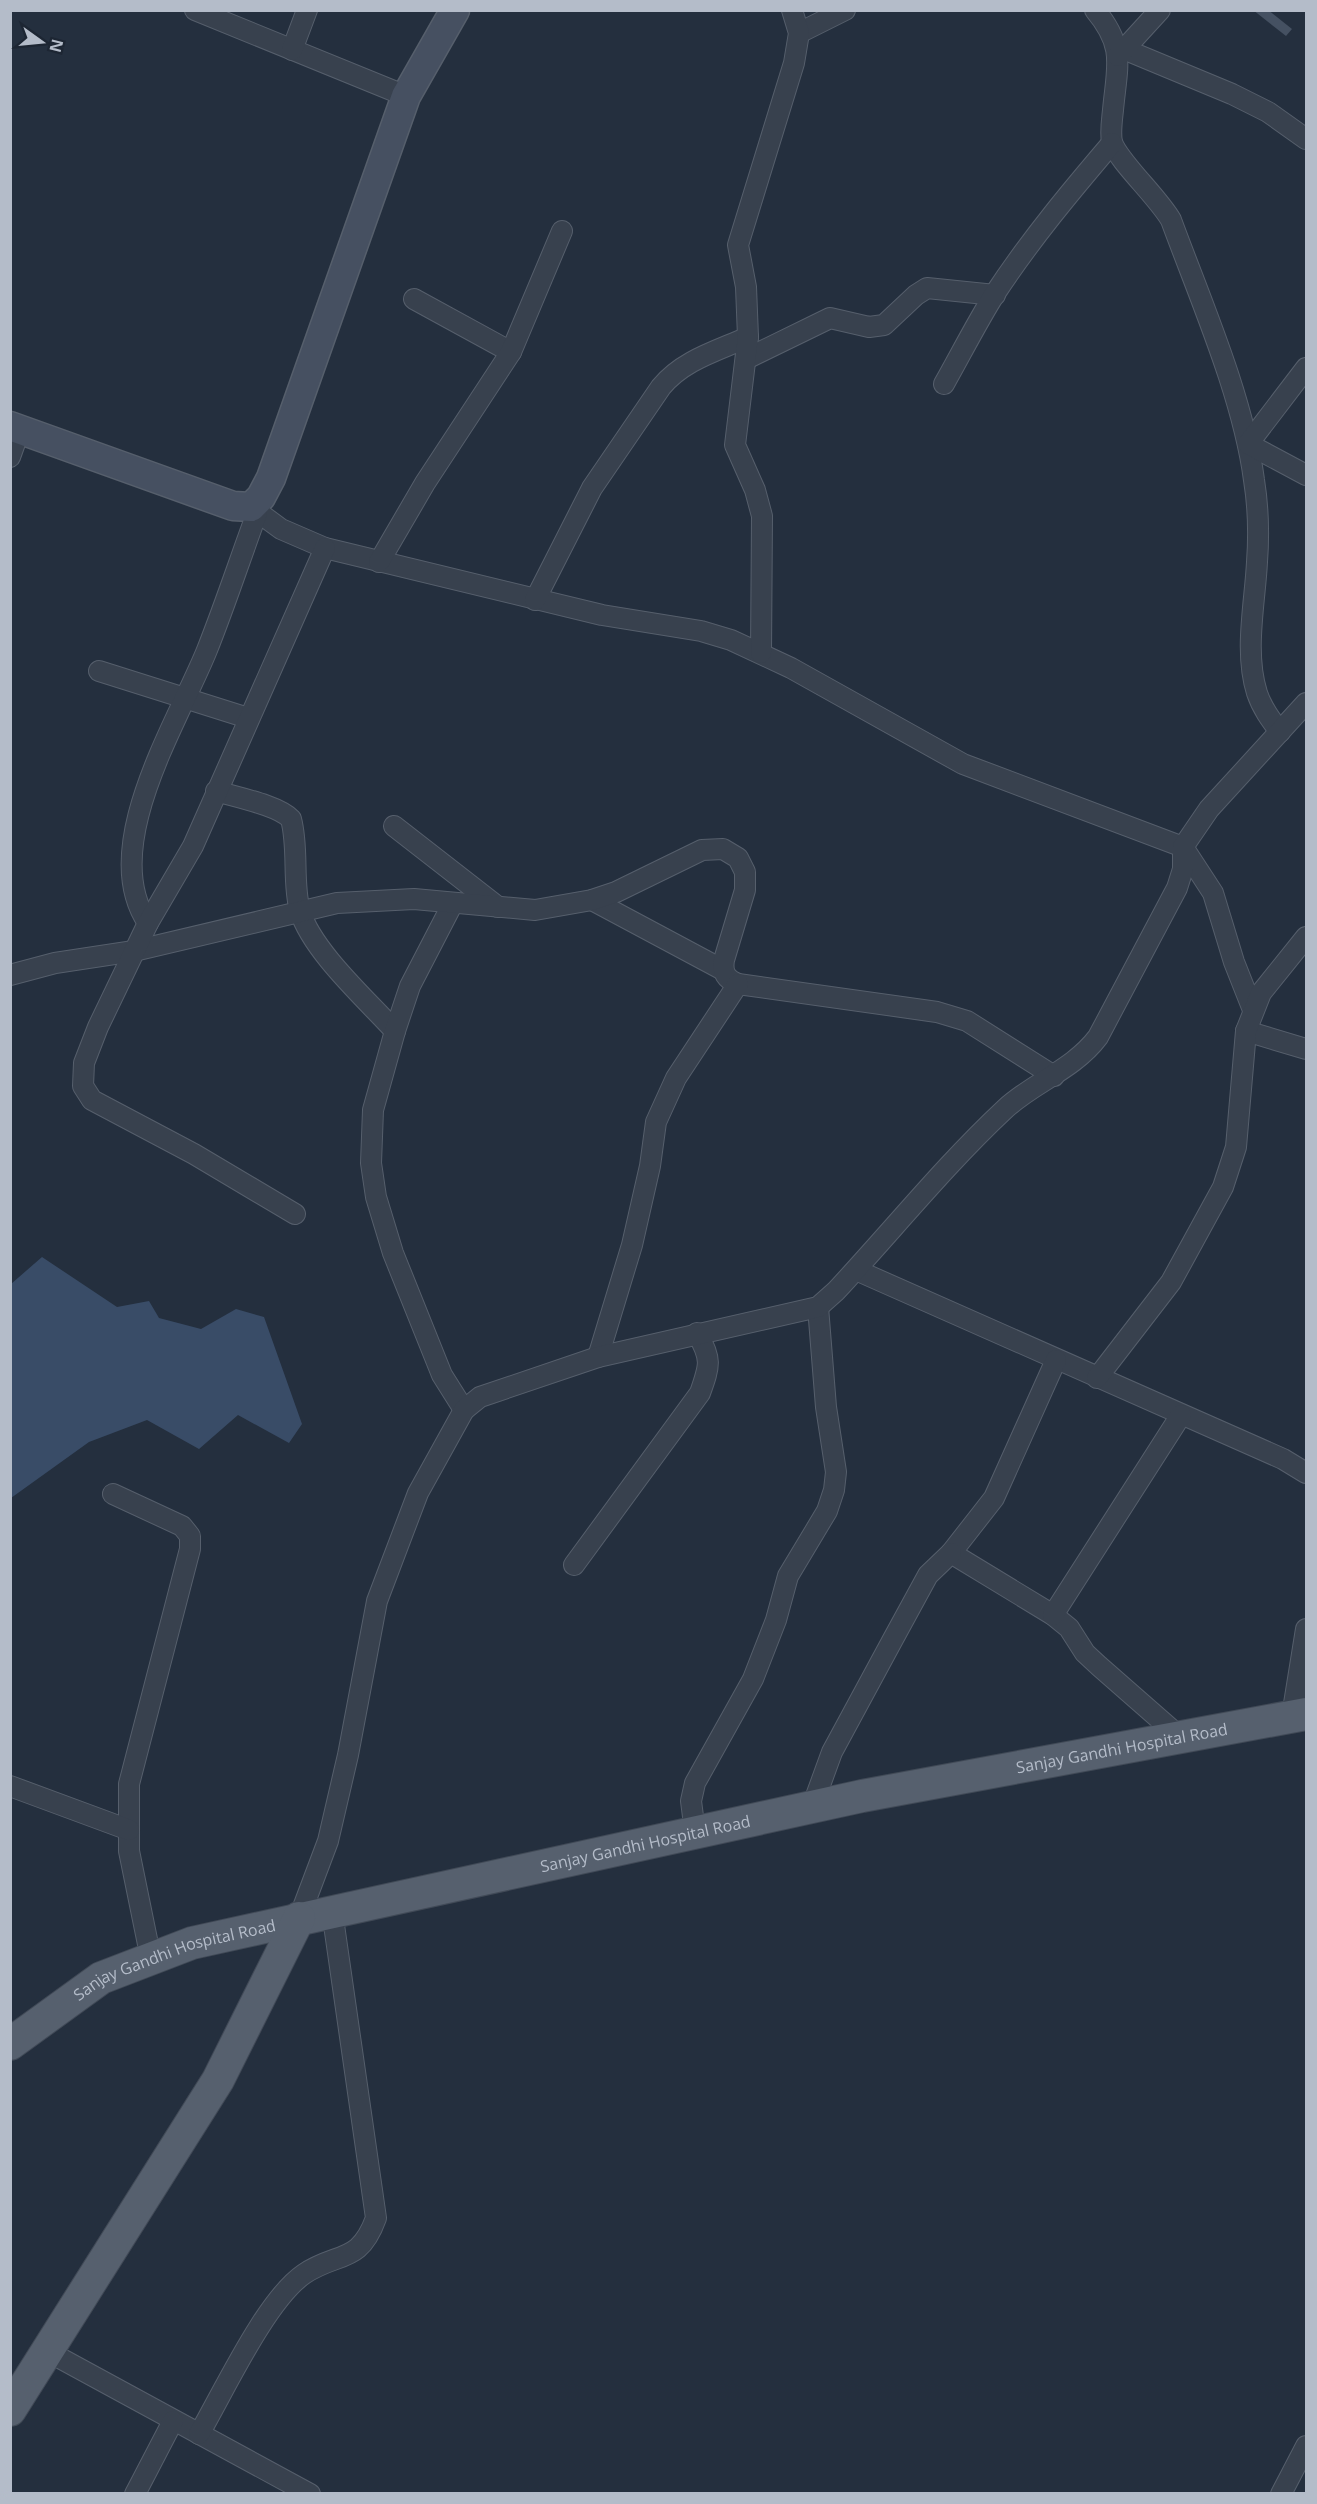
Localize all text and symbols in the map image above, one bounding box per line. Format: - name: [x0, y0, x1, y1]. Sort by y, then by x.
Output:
- north arrow: [12, 12, 72, 72]
- text: N: [44, 37, 69, 55]
- street label: Sanjay Gandhi Hospital Road: [1014, 1718, 1229, 1778]
- street label: Sanjay Gandhi Hospital Road: [538, 1810, 752, 1877]
- street label: Sanjay Gandhi Hospital Road: [69, 1914, 278, 2006]

